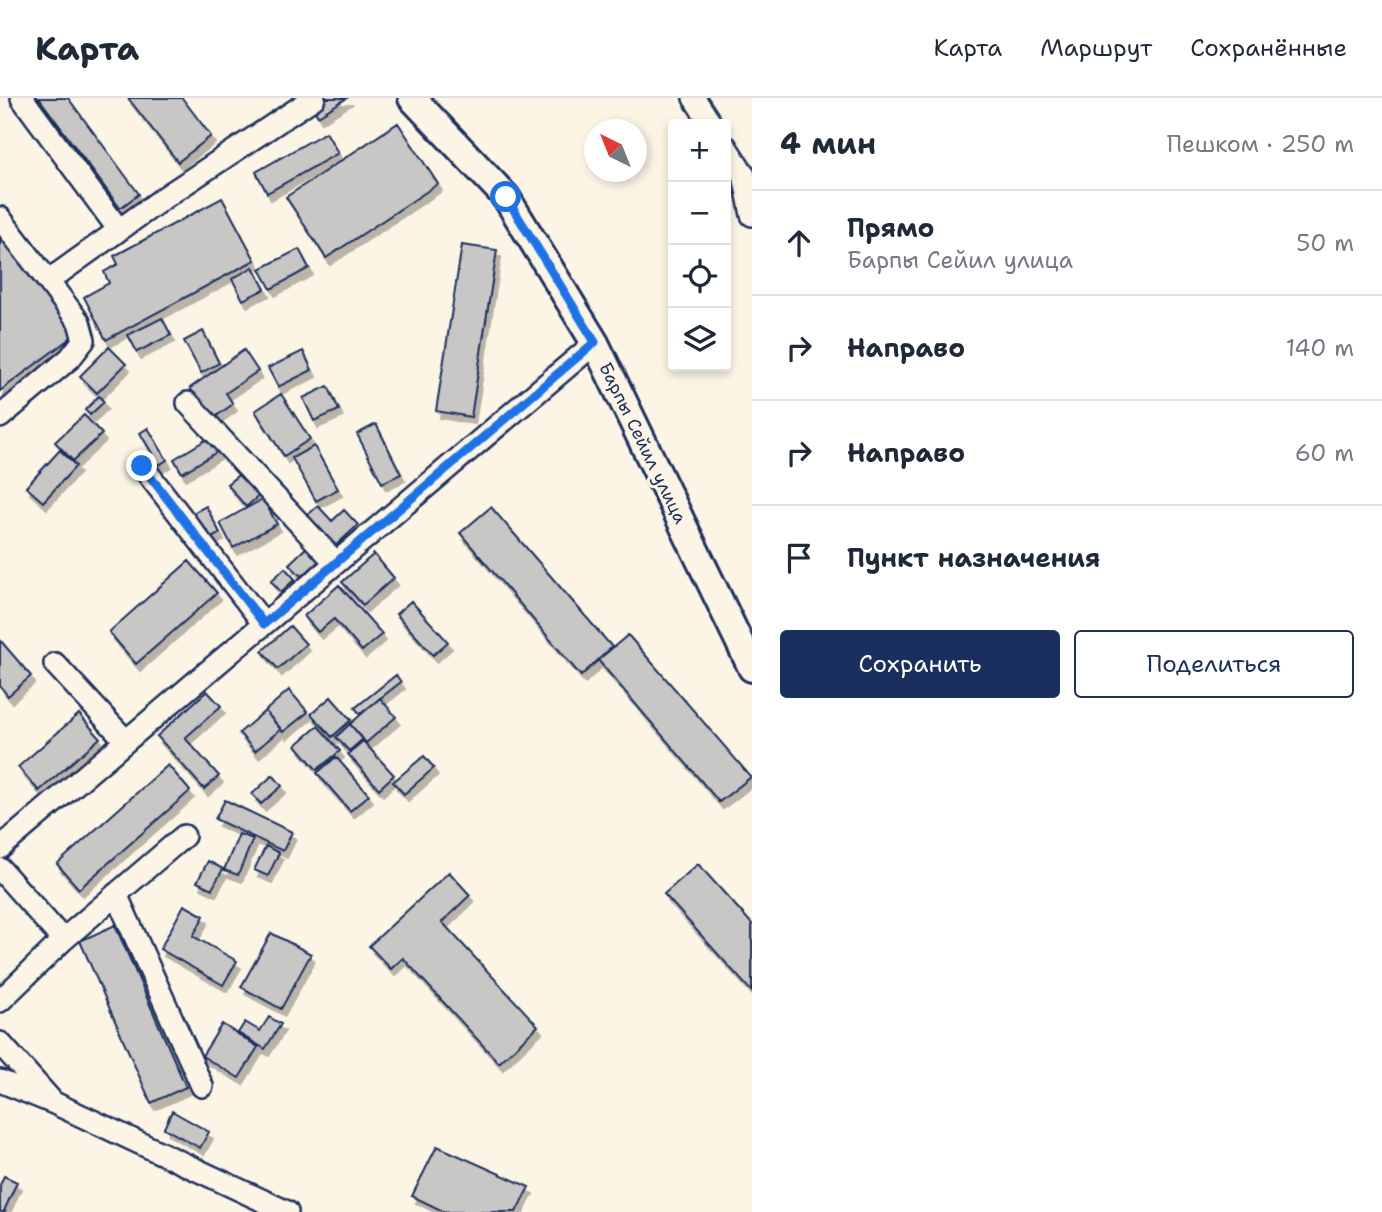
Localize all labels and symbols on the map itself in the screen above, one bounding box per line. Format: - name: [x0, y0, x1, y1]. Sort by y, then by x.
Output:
- north arrow: [584, 119, 647, 182]
- route start: [490, 181, 521, 212]
- street label: Барпы Сейил улица: [593, 358, 693, 528]
- route end: [126, 450, 157, 481]

